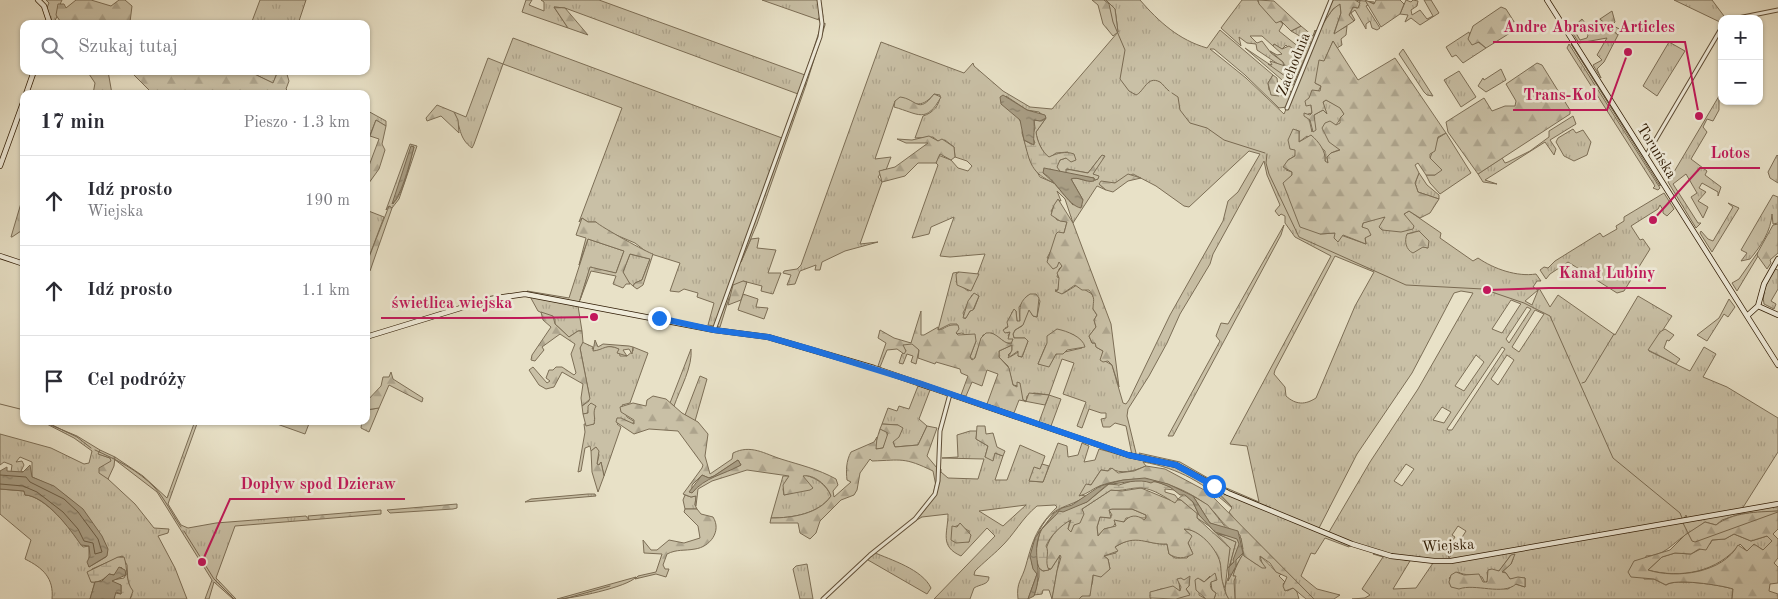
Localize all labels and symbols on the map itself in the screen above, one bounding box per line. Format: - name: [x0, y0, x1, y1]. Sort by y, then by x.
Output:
- callout: Andre Abrasive Articles: [1493, 11, 1685, 42]
- text: Andre Abrasive Articles: [1503, 20, 1675, 36]
- street label: Zachodnia: [1275, 30, 1314, 98]
- callout: Trans-Kol: [1513, 79, 1607, 110]
- text: Trans-Kol: [1523, 88, 1597, 104]
- street label: Toruńska: [1633, 122, 1679, 182]
- callout: Lotos: [1700, 137, 1760, 168]
- text: Lotos: [1710, 146, 1750, 162]
- callout: Kanał Lubiny: [1549, 257, 1666, 288]
- text: Kanał Lubiny: [1559, 266, 1655, 282]
- callout: świetlica wiejska: [381, 287, 522, 318]
- text: świetlica wiejska: [392, 296, 512, 312]
- route end: [648, 307, 671, 330]
- callout: Dopływ spod Dzieraw: [230, 468, 405, 499]
- route start: [1203, 475, 1226, 498]
- text: Dopływ spod Dzieraw: [240, 477, 396, 493]
- street label: Wiejska: [1421, 538, 1475, 555]

